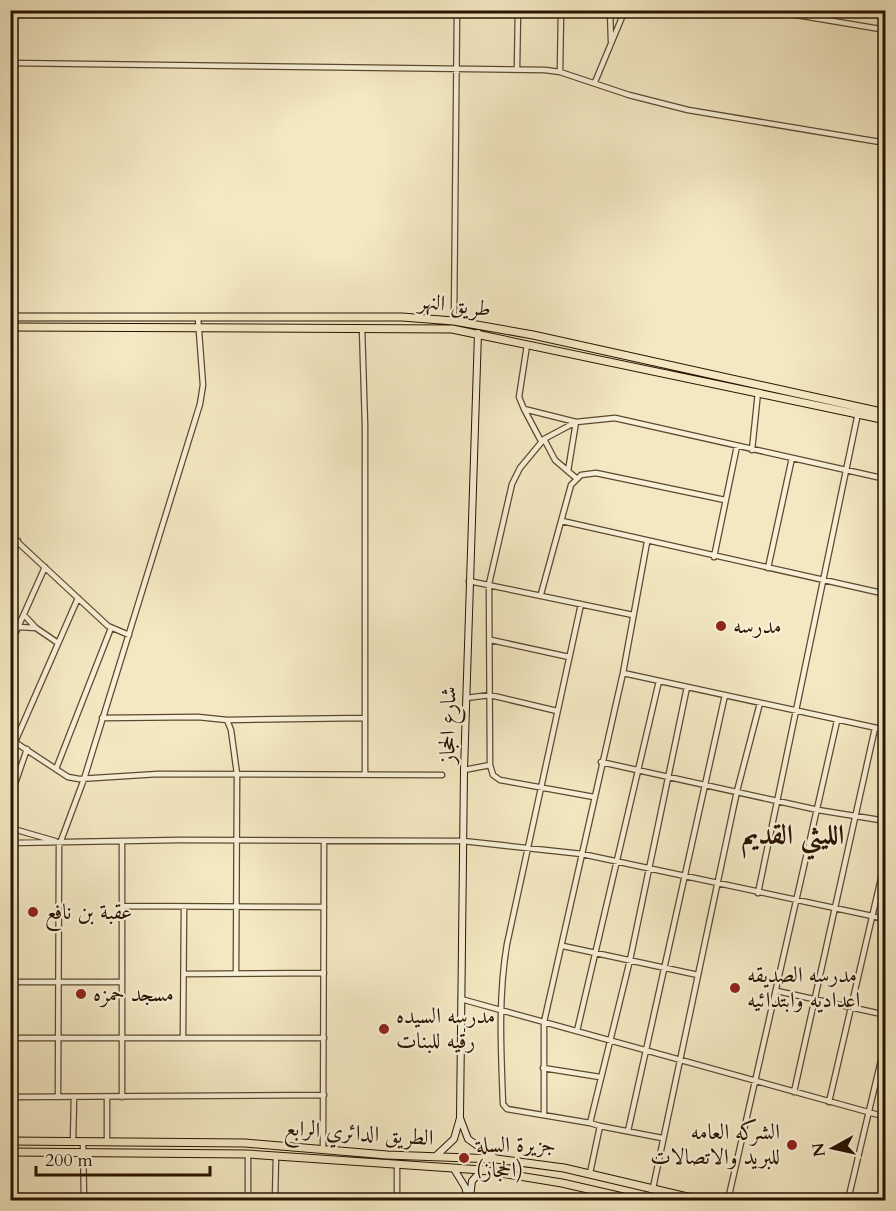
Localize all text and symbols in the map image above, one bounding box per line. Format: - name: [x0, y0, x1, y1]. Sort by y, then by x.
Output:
- street label: طريق النهر: [415, 285, 493, 324]
- place label: مدرسه: [733, 611, 782, 641]
- marker: مدرسه: [714, 619, 728, 633]
- street label: شارع الحجاز: [432, 686, 467, 766]
- district label: الليثي القديم: [742, 816, 844, 861]
- place label: عقبة بن نافع: [45, 897, 132, 931]
- marker: عقبة بن نافع: [26, 905, 40, 919]
- place label: مدرسه الصديقه اعداديه وابتدائيه: [747, 960, 860, 1015]
- place label: مسجد حمزه: [93, 979, 174, 1009]
- marker: مدرسه الصديقه اعداديه وابتدائيه: [728, 981, 742, 995]
- marker: مسجد حمزه: [74, 987, 88, 1001]
- place label: مدرسه السيده رقيه للبنات: [396, 1001, 495, 1056]
- marker: مدرسه السيده رقيه للبنات: [377, 1022, 391, 1036]
- street label: الطريق الدائري الرابع: [283, 1113, 434, 1157]
- place label: الشركه العامه للبريد والاتصالات: [650, 1117, 780, 1172]
- north arrow: [803, 1118, 863, 1178]
- place label: جزيرة السلة (الحجاز): [475, 1130, 556, 1185]
- marker: الشركه العامه للبريد والاتصالات: [785, 1138, 799, 1152]
- scale bar: [36, 1139, 210, 1177]
- text: N: [807, 1141, 831, 1158]
- text: 200 m: [45, 1148, 93, 1173]
- marker: جزيرة السلة (الحجاز): [457, 1151, 471, 1165]

